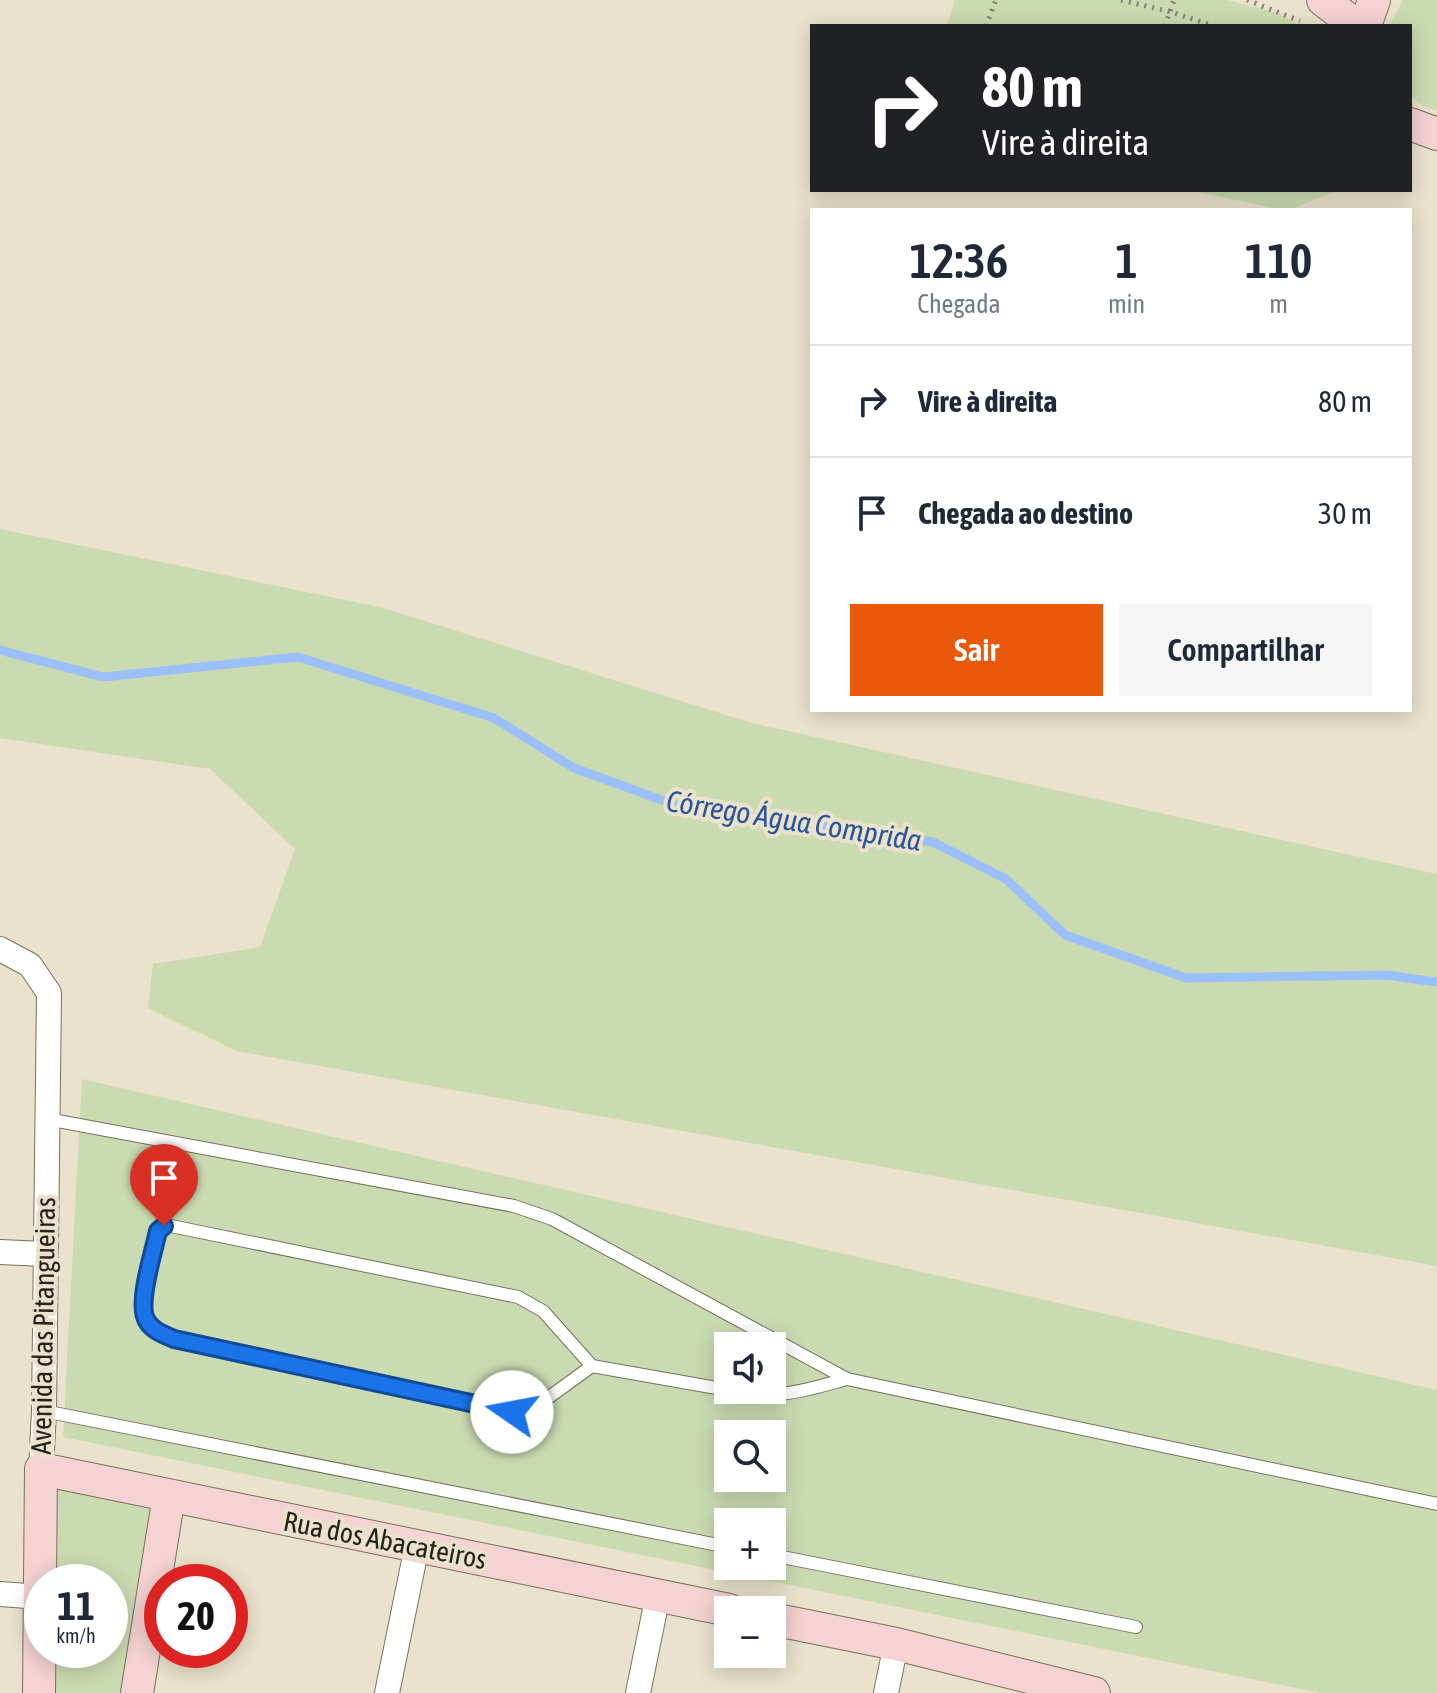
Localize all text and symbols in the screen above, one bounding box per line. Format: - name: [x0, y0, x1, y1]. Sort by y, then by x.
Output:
- text: 80 m: [982, 55, 1083, 119]
- icon: right: [850, 56, 954, 160]
- text: Vire à direita: [982, 121, 1149, 163]
- text: 12:36: [910, 233, 1008, 288]
- text: 1: [1115, 233, 1138, 288]
- text: 110: [1245, 233, 1312, 288]
- text: Chegada: [917, 289, 1001, 319]
- text: min: [1108, 289, 1145, 319]
- text: m: [1269, 289, 1288, 319]
- icon: right: [850, 379, 894, 423]
- text: Vire à direita: [918, 384, 1057, 418]
- text: 80 m: [1318, 384, 1372, 418]
- icon: arrive: [850, 491, 894, 535]
- text: Chegada ao destino: [918, 496, 1133, 530]
- text: 30 m: [1318, 496, 1372, 530]
- button: Sair: [850, 604, 1103, 696]
- button: Compartilhar: [1119, 604, 1372, 696]
- water label: Córrego Água Comprida: [664, 783, 924, 857]
- pin: [130, 1144, 198, 1226]
- icon: arrive: [142, 1156, 186, 1200]
- street label: Avenida das Pitangueiras: [25, 1197, 61, 1455]
- map controls: [714, 1332, 786, 1668]
- button: sound: [714, 1332, 786, 1404]
- position arrow: [470, 1370, 554, 1454]
- button: search: [714, 1420, 786, 1492]
- street label: Rua dos Abacateiros: [281, 1505, 489, 1575]
- button: +: [714, 1508, 786, 1580]
- speed limit sign: 20: [144, 1564, 248, 1668]
- text: 11: [57, 1583, 95, 1628]
- button: −: [714, 1596, 786, 1668]
- text: km/h: [56, 1624, 96, 1647]

